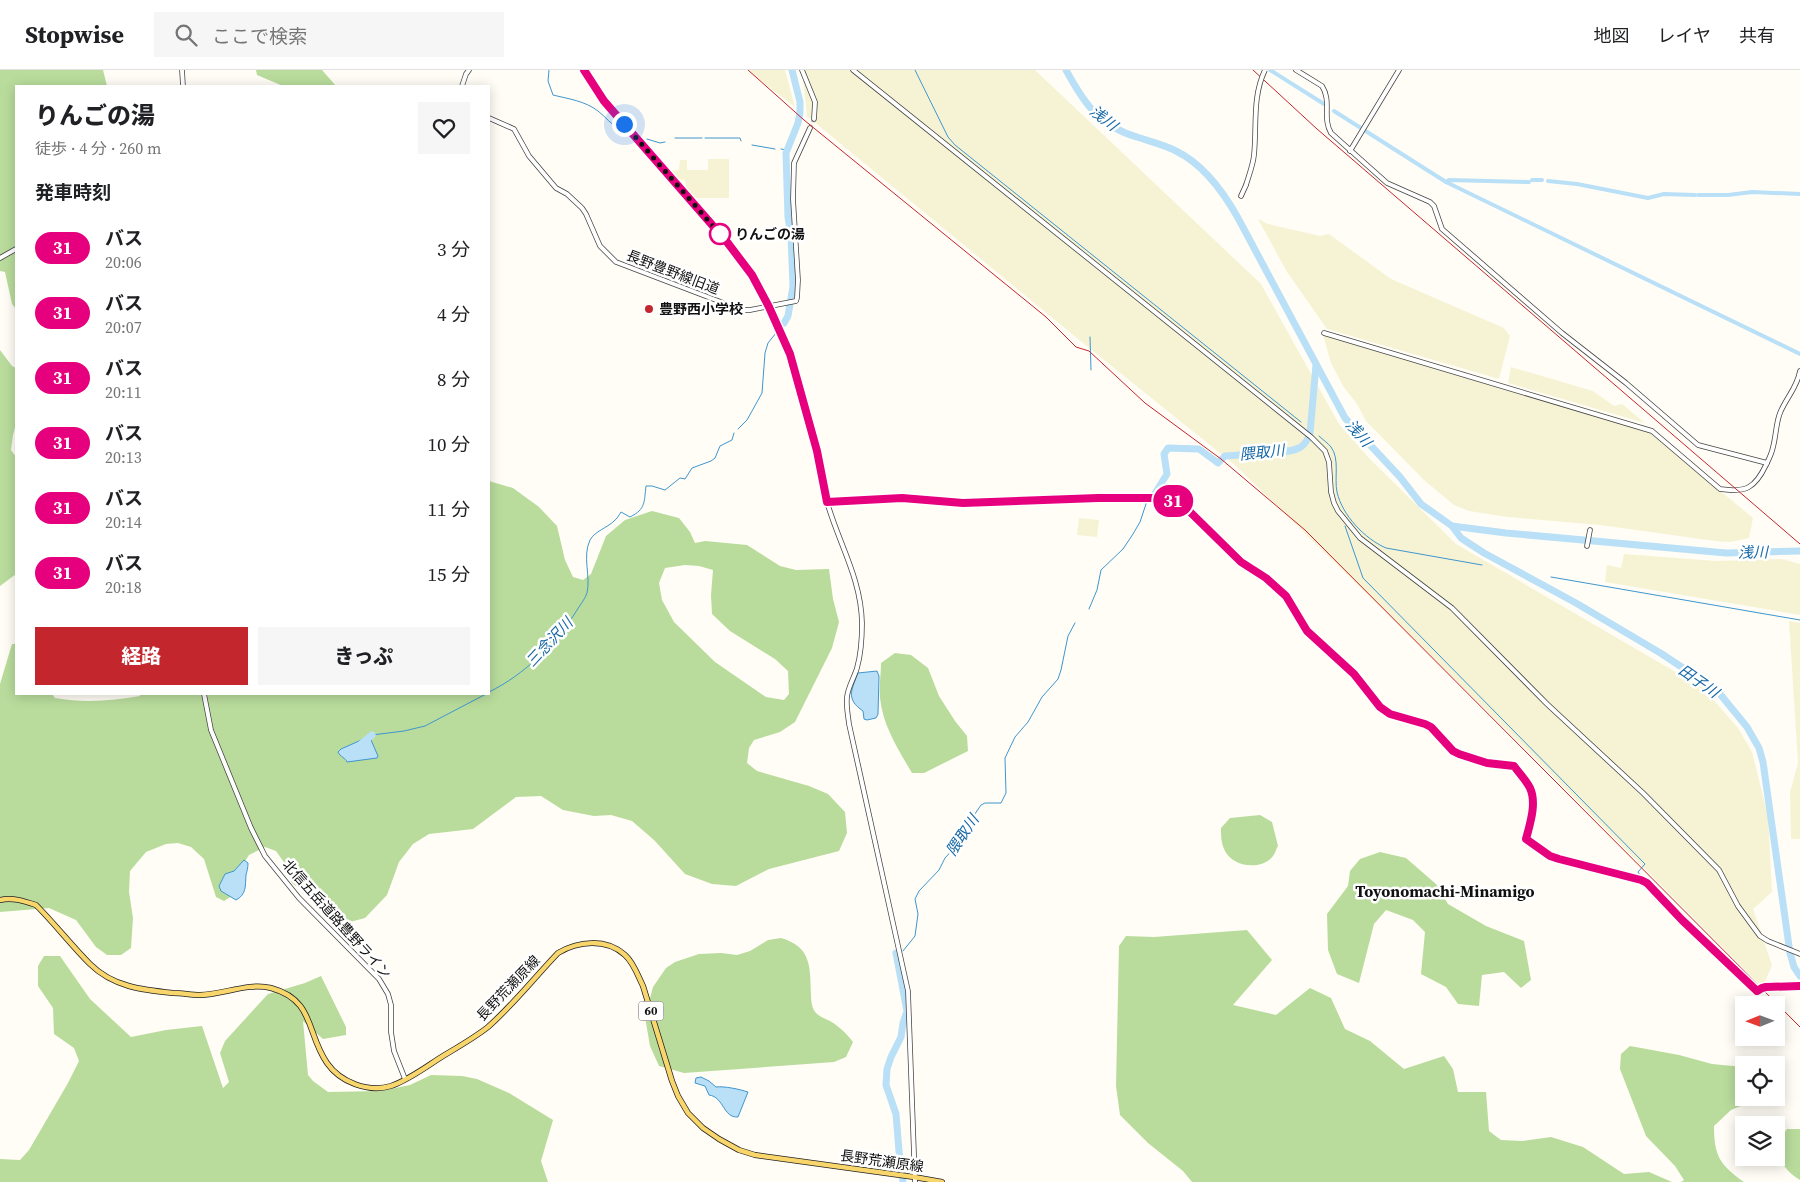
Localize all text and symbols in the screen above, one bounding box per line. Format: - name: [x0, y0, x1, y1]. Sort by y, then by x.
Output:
- search box: [154, 12, 504, 57]
- text: Stopwise: [25, 18, 124, 51]
- icon: search: [172, 21, 200, 49]
- text: ここで検索: [212, 23, 307, 49]
- text: 地図: [1594, 23, 1630, 48]
- text: レイヤ: [1658, 23, 1711, 48]
- text: 共有: [1739, 23, 1775, 48]
- text: りんごの湯: [35, 99, 155, 132]
- water label: 浅川: [1086, 100, 1124, 137]
- button: heart: [418, 102, 470, 154]
- your location: [612, 112, 637, 137]
- text: 徒歩 · 4 分 · 260 m: [35, 137, 161, 159]
- text: 発車時刻: [35, 179, 111, 205]
- marker: りんごの湯: [709, 223, 731, 245]
- place label: りんごの湯: [735, 224, 805, 244]
- text: バス: [105, 225, 143, 251]
- text: 31: [53, 235, 72, 260]
- text: 3 分: [437, 236, 470, 262]
- street label: 長野豊野線旧道: [624, 245, 722, 299]
- text: 20:06: [105, 251, 142, 273]
- text: バス: [105, 290, 143, 316]
- place label: 豊野西小学校: [659, 299, 743, 319]
- text: 31: [53, 300, 72, 325]
- text: 4 分: [437, 301, 470, 327]
- marker: 豊野西小学校: [643, 303, 655, 315]
- text: 20:07: [105, 316, 142, 338]
- text: バス: [105, 355, 143, 381]
- text: 31: [53, 365, 72, 390]
- text: 8 分: [437, 366, 470, 392]
- text: 20:11: [105, 381, 142, 403]
- water label: 浅川: [1341, 415, 1378, 453]
- text: バス: [105, 420, 143, 446]
- text: 31: [53, 430, 72, 455]
- text: 10 分: [428, 431, 470, 457]
- water label: 隈取川: [1239, 439, 1287, 465]
- text: 20:13: [105, 446, 142, 468]
- text: バス: [105, 485, 143, 511]
- line badge: 31: [1150, 485, 1196, 517]
- text: 31: [1163, 488, 1183, 513]
- text: 31: [53, 495, 72, 520]
- text: 11 分: [428, 496, 470, 522]
- text: 20:14: [105, 511, 142, 533]
- water label: 浅川: [1738, 541, 1770, 563]
- text: バス: [105, 550, 143, 576]
- text: 31: [53, 560, 72, 585]
- text: 15 分: [428, 561, 470, 587]
- text: 20:18: [105, 576, 142, 598]
- water label: 三念沢川: [521, 611, 578, 671]
- button: 経路: [35, 627, 248, 685]
- button: きっぷ: [258, 627, 470, 685]
- water label: 田子川: [1675, 659, 1725, 704]
- water label: 隈取川: [941, 809, 984, 860]
- street label: 北信五岳道路豊野ライン: [278, 855, 396, 983]
- district label: Toyonomachi-Minamigo: [1355, 880, 1535, 902]
- street label: 長野荒瀬原線: [472, 951, 544, 1025]
- north arrow: [1735, 996, 1785, 1046]
- map controls: [1735, 996, 1785, 1166]
- road number: 60: [638, 1001, 664, 1020]
- button: locate: [1735, 1056, 1785, 1106]
- button: layers: [1735, 1116, 1785, 1166]
- street label: 長野荒瀬原線: [839, 1145, 925, 1177]

